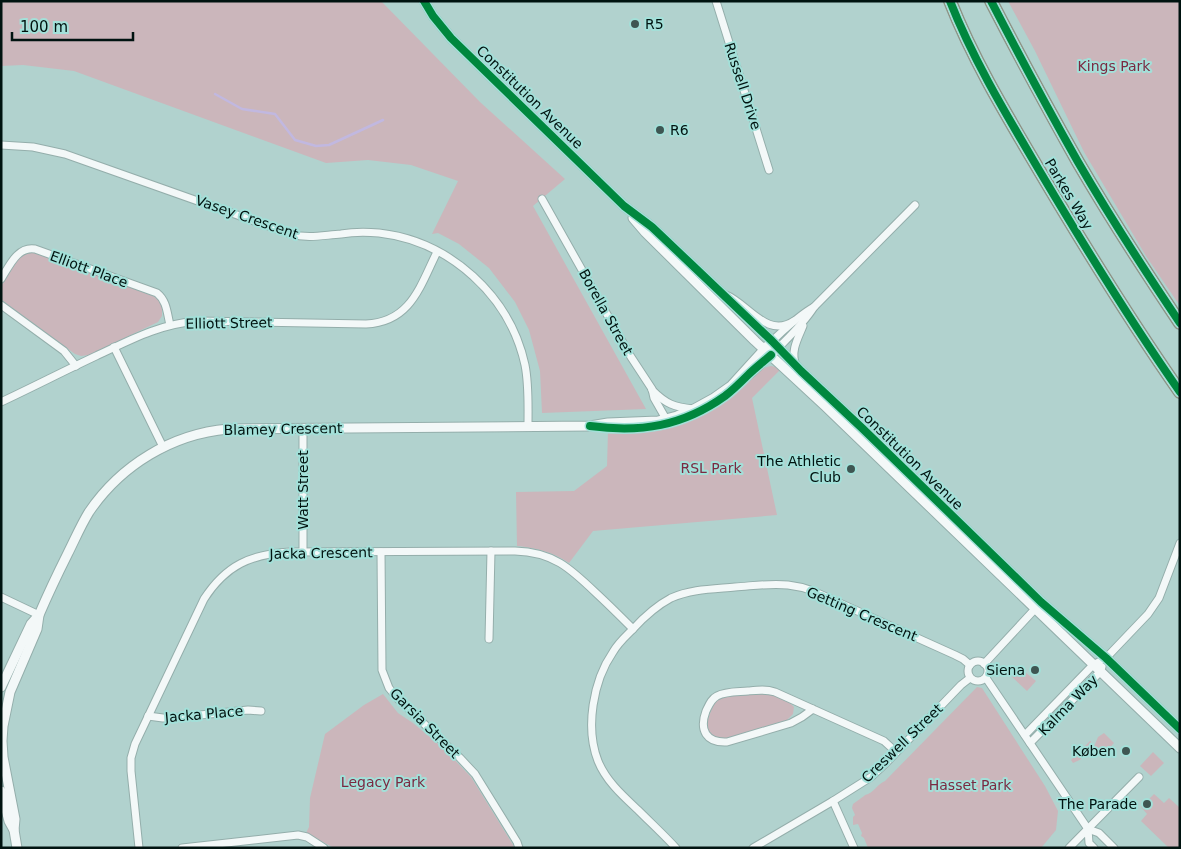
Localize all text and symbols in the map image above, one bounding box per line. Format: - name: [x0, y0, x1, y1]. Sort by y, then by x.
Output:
- scale bar: [12, 10, 134, 42]
- place label: R5: [645, 16, 664, 32]
- text: 100 m: [20, 18, 68, 36]
- marker: R5: [629, 18, 641, 30]
- street label: Russell Drive: [721, 40, 765, 132]
- street label: Constitution Avenue: [474, 42, 586, 152]
- park label: Kings Park: [1078, 58, 1151, 74]
- place label: R6: [670, 122, 689, 138]
- marker: R6: [654, 124, 666, 136]
- street label: Parkes Way: [1042, 156, 1096, 232]
- street label: Vasey Crescent: [194, 192, 301, 242]
- street label: Elliott Place: [48, 248, 130, 290]
- street label: Borella Street: [576, 266, 636, 358]
- street label: Elliott Street: [185, 314, 273, 332]
- street label: Constitution Avenue: [854, 403, 966, 513]
- street label: Blamey Crescent: [223, 420, 343, 438]
- street label: Watt Street: [295, 450, 311, 530]
- place label: The Athletic Club: [756, 453, 841, 485]
- park label: RSL Park: [680, 460, 742, 476]
- marker: The Athletic Club: [845, 463, 857, 475]
- street label: Jacka Crescent: [268, 544, 373, 562]
- street label: Getting Crescent: [804, 584, 920, 645]
- place label: Siena: [986, 662, 1025, 678]
- marker: Siena: [1029, 664, 1041, 676]
- street label: Kalma Way: [1035, 671, 1101, 739]
- street label: Garsia Street: [387, 685, 464, 762]
- street label: Creswell Street: [858, 700, 946, 786]
- street label: Jacka Place: [163, 703, 244, 725]
- place label: Køben: [1072, 743, 1116, 759]
- marker: Køben: [1120, 745, 1132, 757]
- park label: Legacy Park: [341, 774, 426, 790]
- park label: Hasset Park: [929, 777, 1012, 793]
- place label: The Parade: [1057, 796, 1137, 812]
- marker: The Parade: [1141, 798, 1153, 810]

